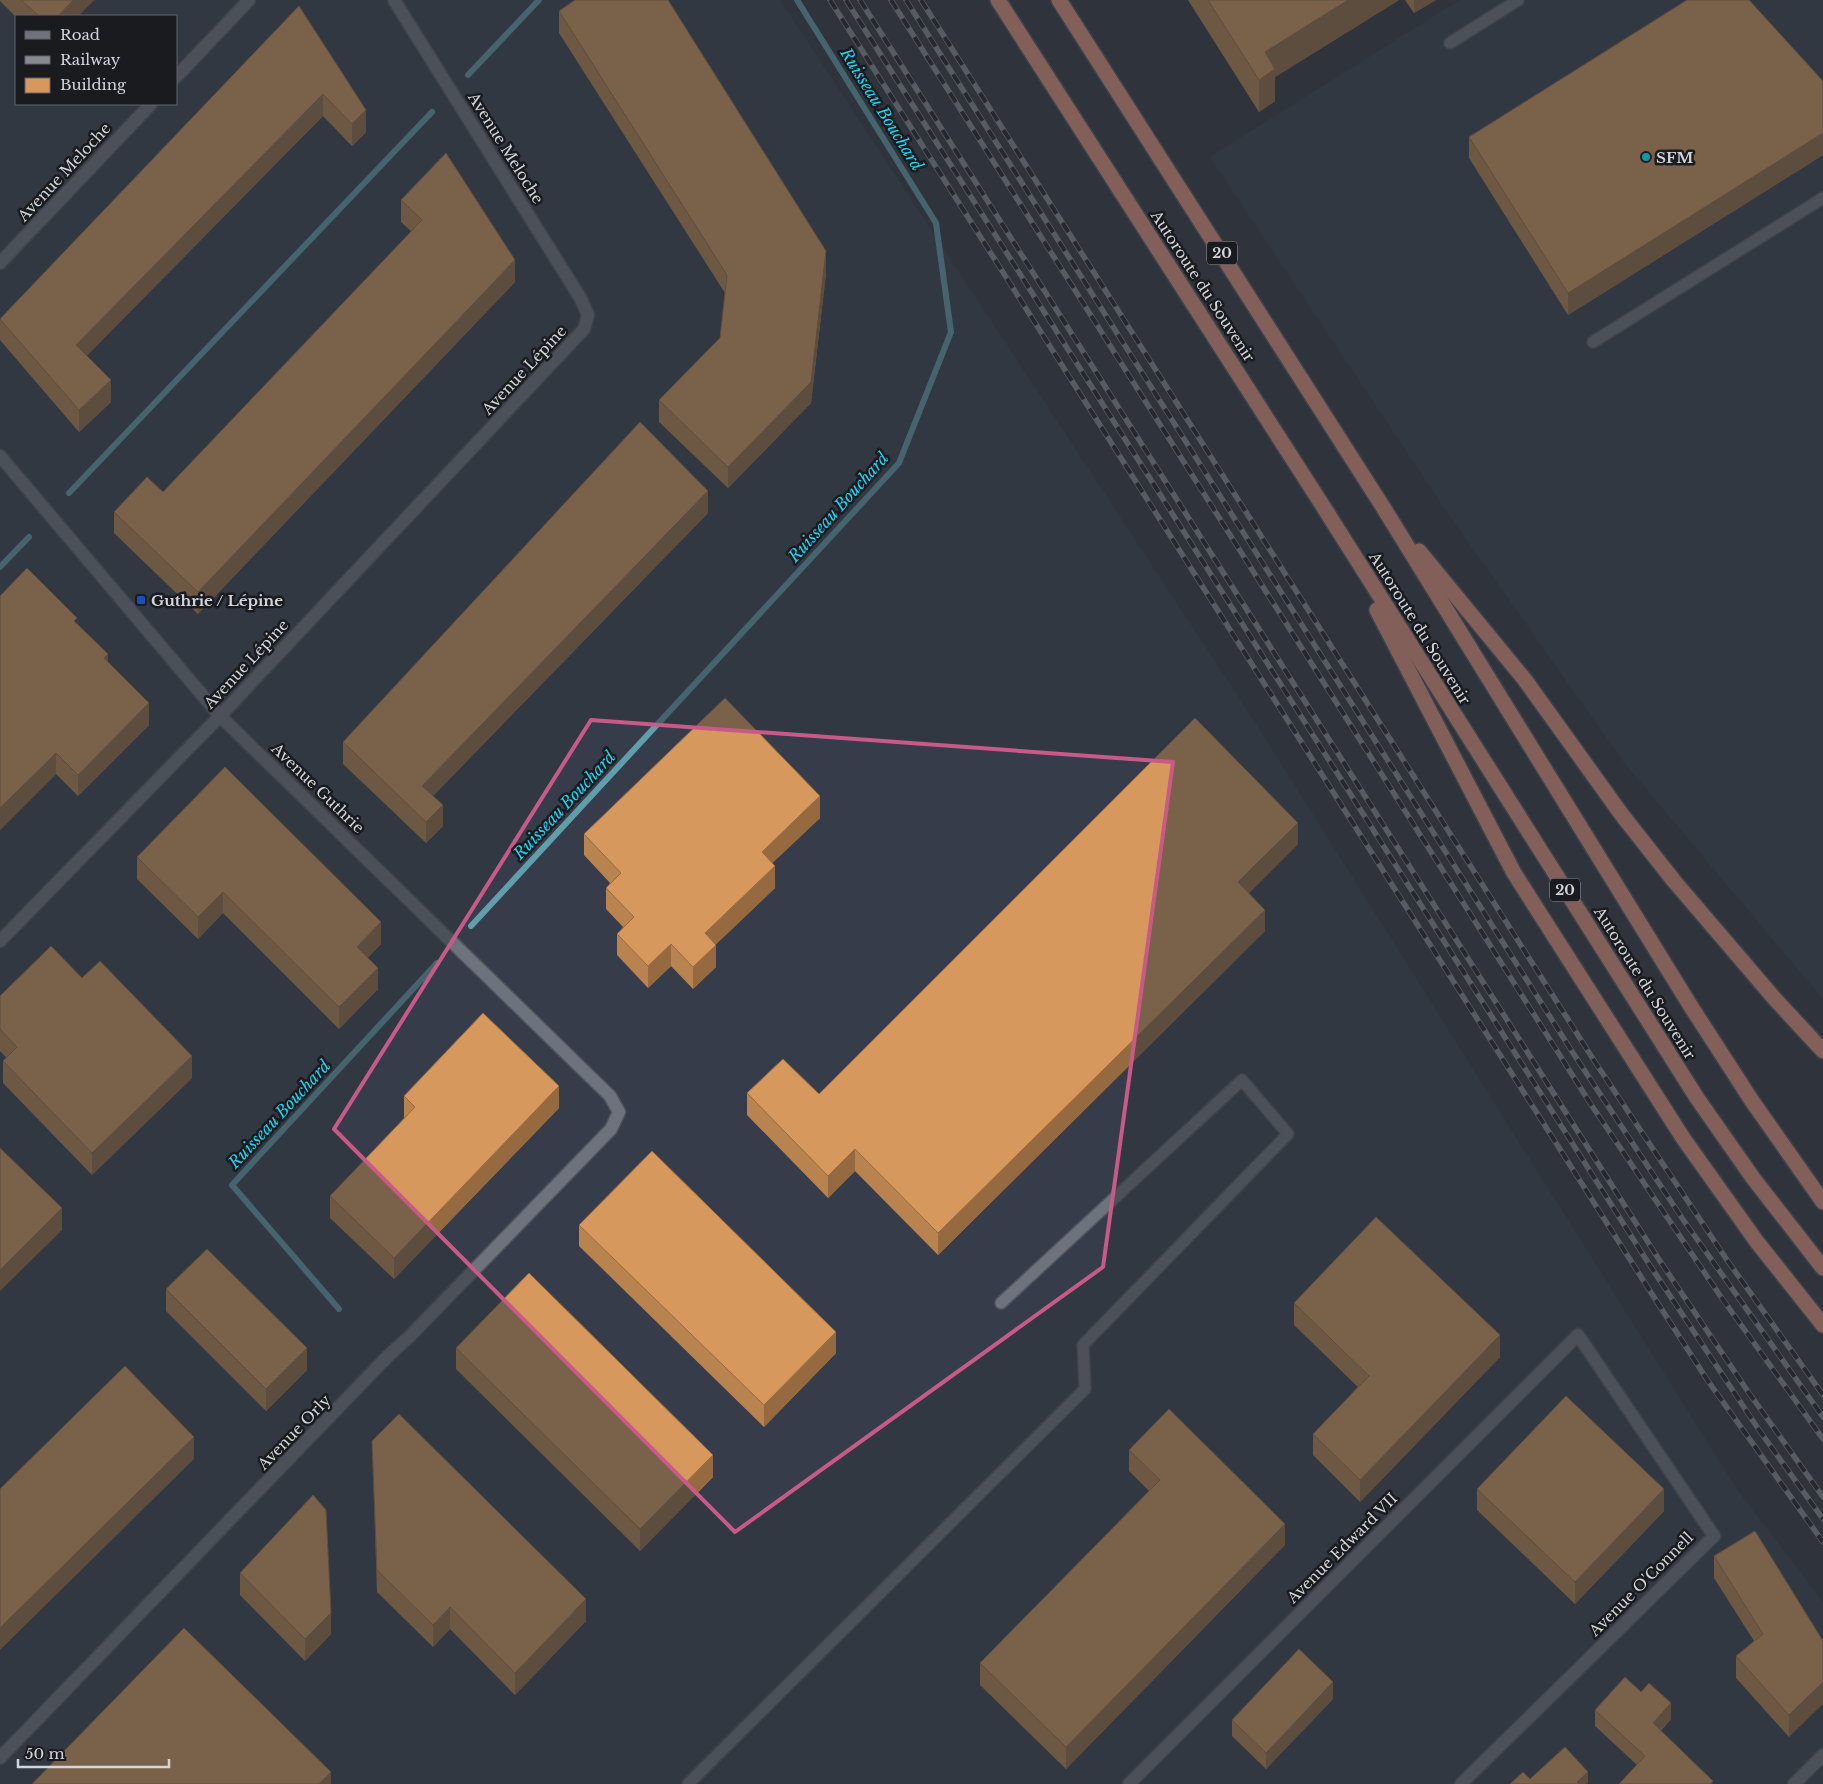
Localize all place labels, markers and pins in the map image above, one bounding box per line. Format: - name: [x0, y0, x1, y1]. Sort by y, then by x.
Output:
- place label: SFM: [1656, 148, 1693, 167]
- marker: SFM: [1640, 151, 1652, 163]
- place label: Guthrie / Lépine: [151, 591, 283, 610]
- marker: Guthrie / Lépine: [135, 594, 147, 606]

